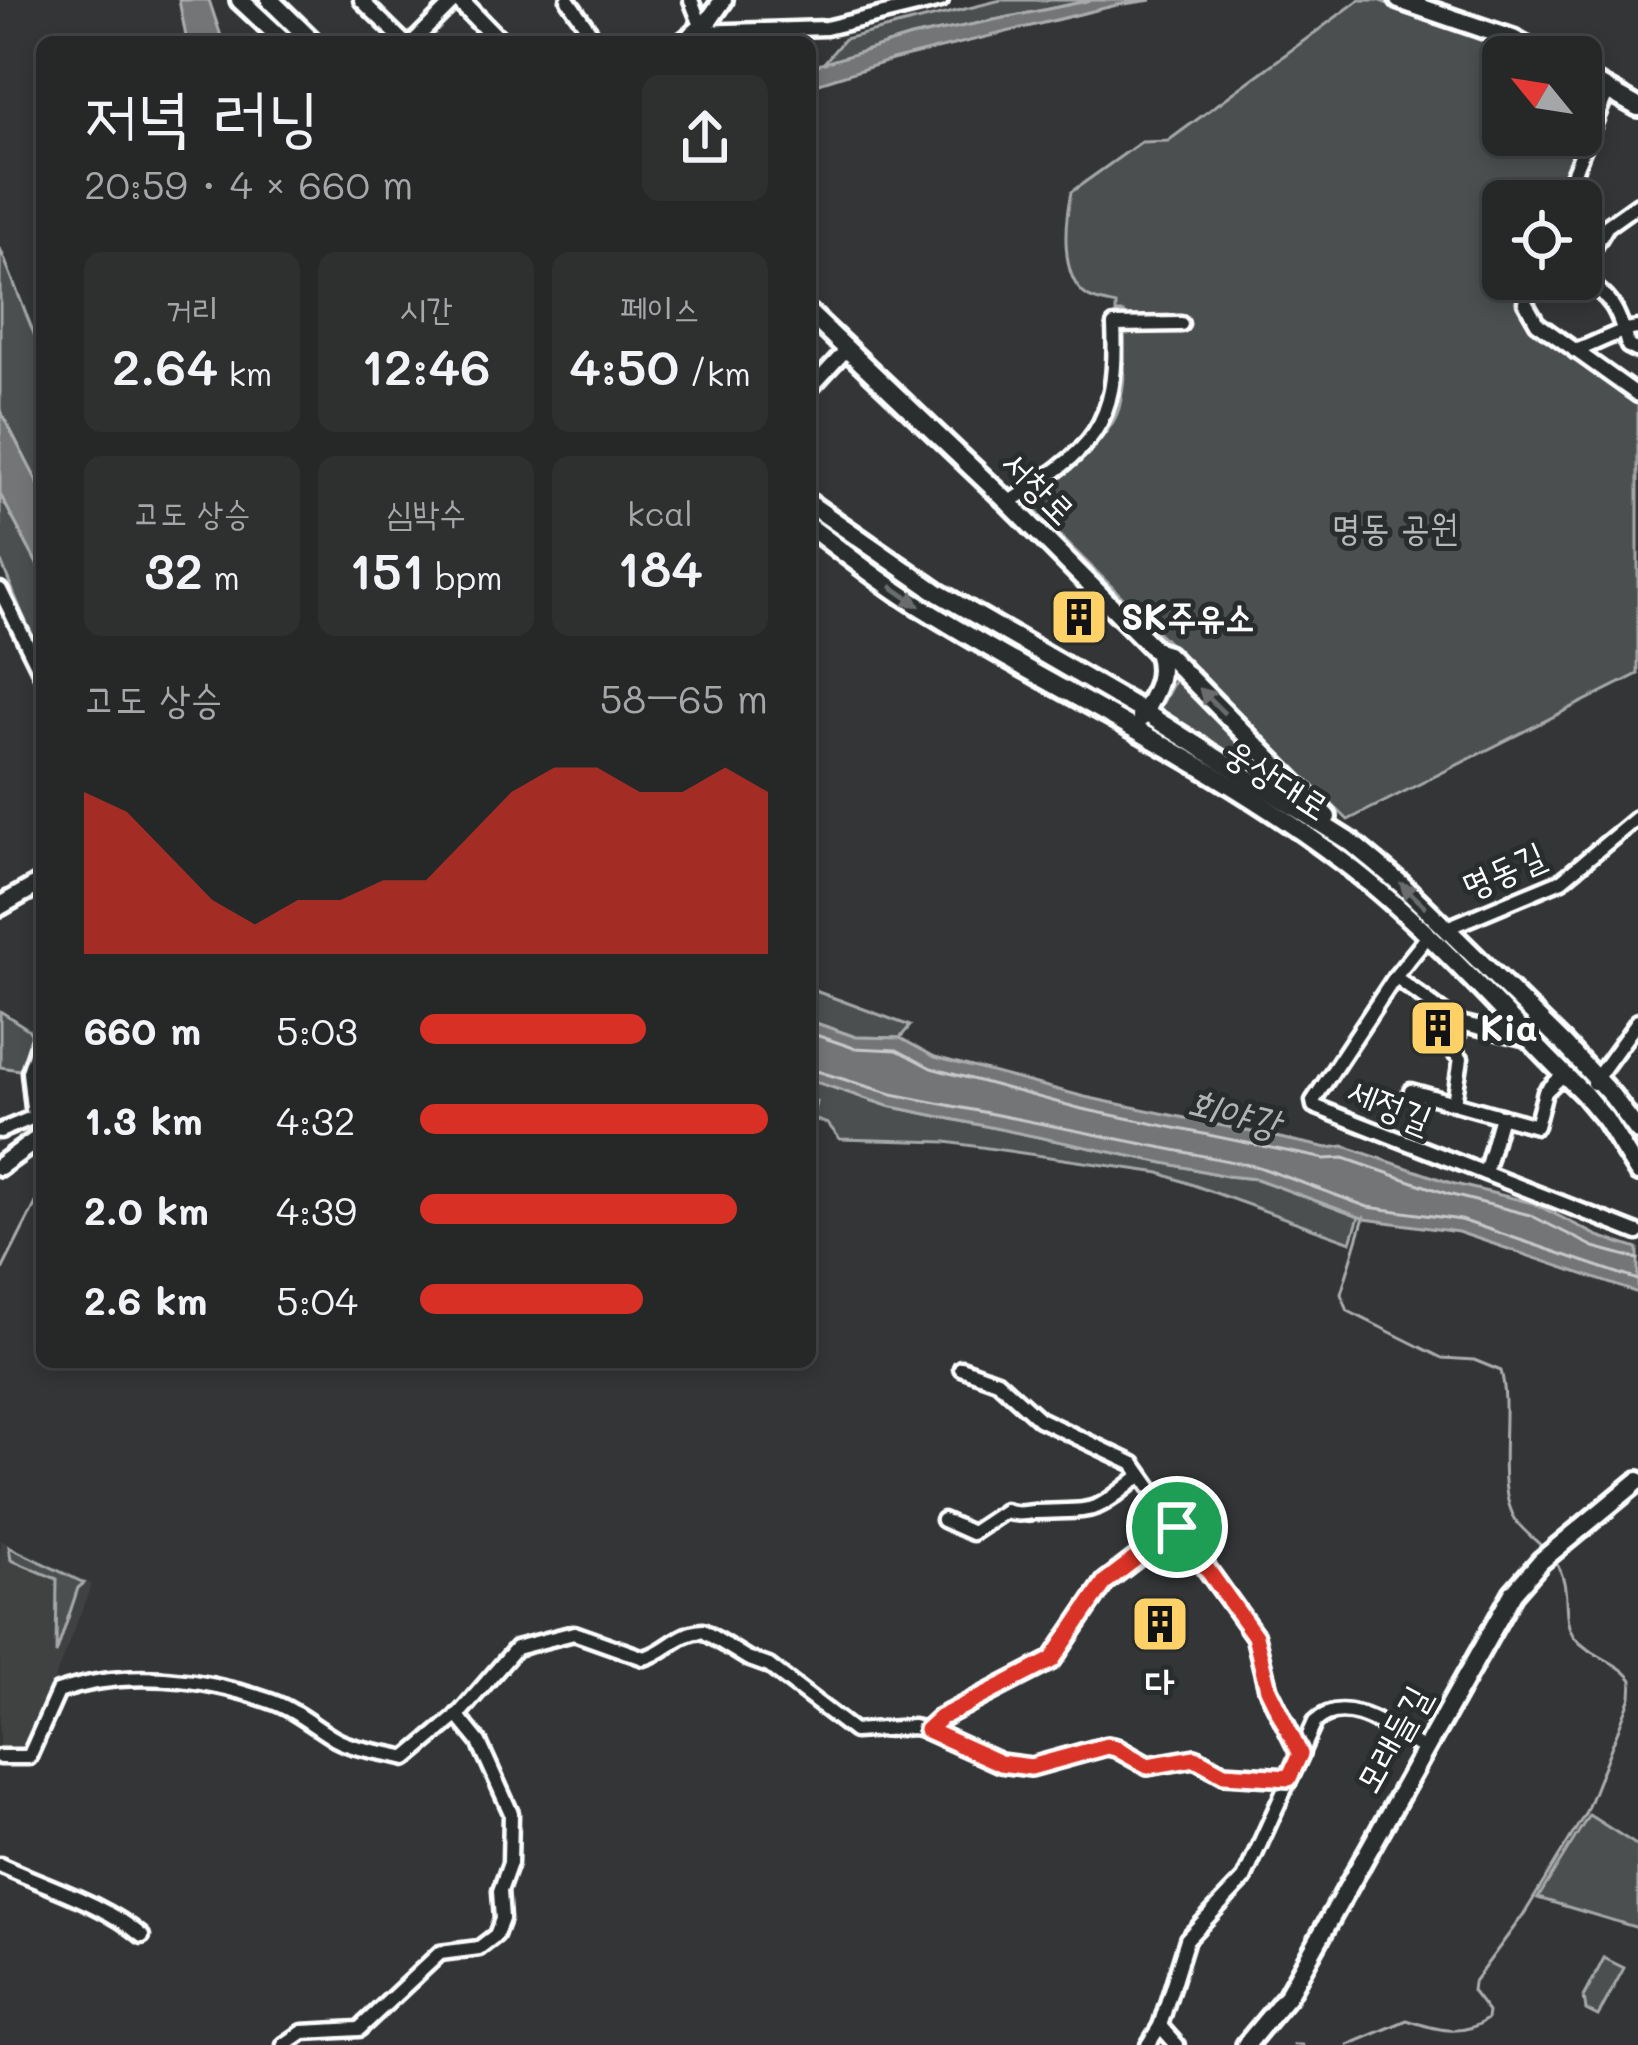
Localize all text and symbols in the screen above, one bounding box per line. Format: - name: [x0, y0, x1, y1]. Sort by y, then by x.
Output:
- north arrow: [1482, 36, 1602, 156]
- map controls: [1482, 36, 1602, 300]
- text: 저녁 러닝: [84, 70, 319, 156]
- button: share: [642, 75, 768, 201]
- text: 20:59 · 4 × 660 m: [84, 158, 413, 209]
- button: locate: [1482, 180, 1602, 300]
- text: 거리: [165, 286, 219, 329]
- text: 시간: [399, 286, 453, 329]
- text: 페이스: [620, 286, 700, 329]
- text: 2.64: [112, 332, 218, 399]
- text: 12:46: [361, 332, 491, 399]
- text: 4:50: [569, 332, 679, 399]
- text: km: [218, 351, 272, 394]
- text: /km: [679, 351, 751, 394]
- street label: 서창로: [993, 439, 1087, 533]
- text: 고도 상승: [134, 490, 250, 533]
- text: 심박수: [386, 490, 466, 533]
- text: kcal: [627, 491, 693, 534]
- park label: 명동 공원: [1331, 502, 1459, 549]
- text: 184: [617, 534, 703, 601]
- text: 32: [144, 536, 203, 603]
- text: 151: [349, 536, 424, 603]
- text: m: [203, 555, 240, 598]
- text: bpm: [424, 555, 503, 598]
- one-way arrow: [889, 584, 921, 607]
- building icon: SK주유소: [1048, 586, 1110, 648]
- place label: SK주유소: [1121, 592, 1254, 639]
- text: 고도 상승: [84, 672, 222, 723]
- text: 58–65 m: [600, 672, 768, 723]
- one-way arrow: [1198, 687, 1226, 715]
- street label: 웅상대로: [1216, 726, 1339, 829]
- street label: 명동길: [1453, 829, 1552, 908]
- one-way arrow: [1399, 882, 1428, 910]
- building icon: Kia: [1407, 997, 1469, 1059]
- place label: Kia: [1480, 1003, 1538, 1050]
- text: 660 m: [84, 1004, 201, 1055]
- text: 5:03: [276, 1004, 358, 1055]
- street label: 세정길: [1341, 1066, 1440, 1142]
- water label: 회야강: [1183, 1075, 1291, 1149]
- text: 1.3 km: [84, 1094, 203, 1145]
- text: 4:32: [276, 1094, 356, 1145]
- text: 2.0 km: [84, 1184, 209, 1235]
- text: 4:39: [276, 1184, 357, 1235]
- text: 2.6 km: [84, 1274, 207, 1325]
- text: 5:04: [276, 1274, 358, 1325]
- pin: [1126, 1476, 1228, 1578]
- icon: arrive: [1144, 1494, 1210, 1560]
- building icon: 다: [1129, 1593, 1191, 1655]
- place label: 다: [1146, 1657, 1175, 1704]
- street label: 모래들길: [1342, 1676, 1439, 1800]

